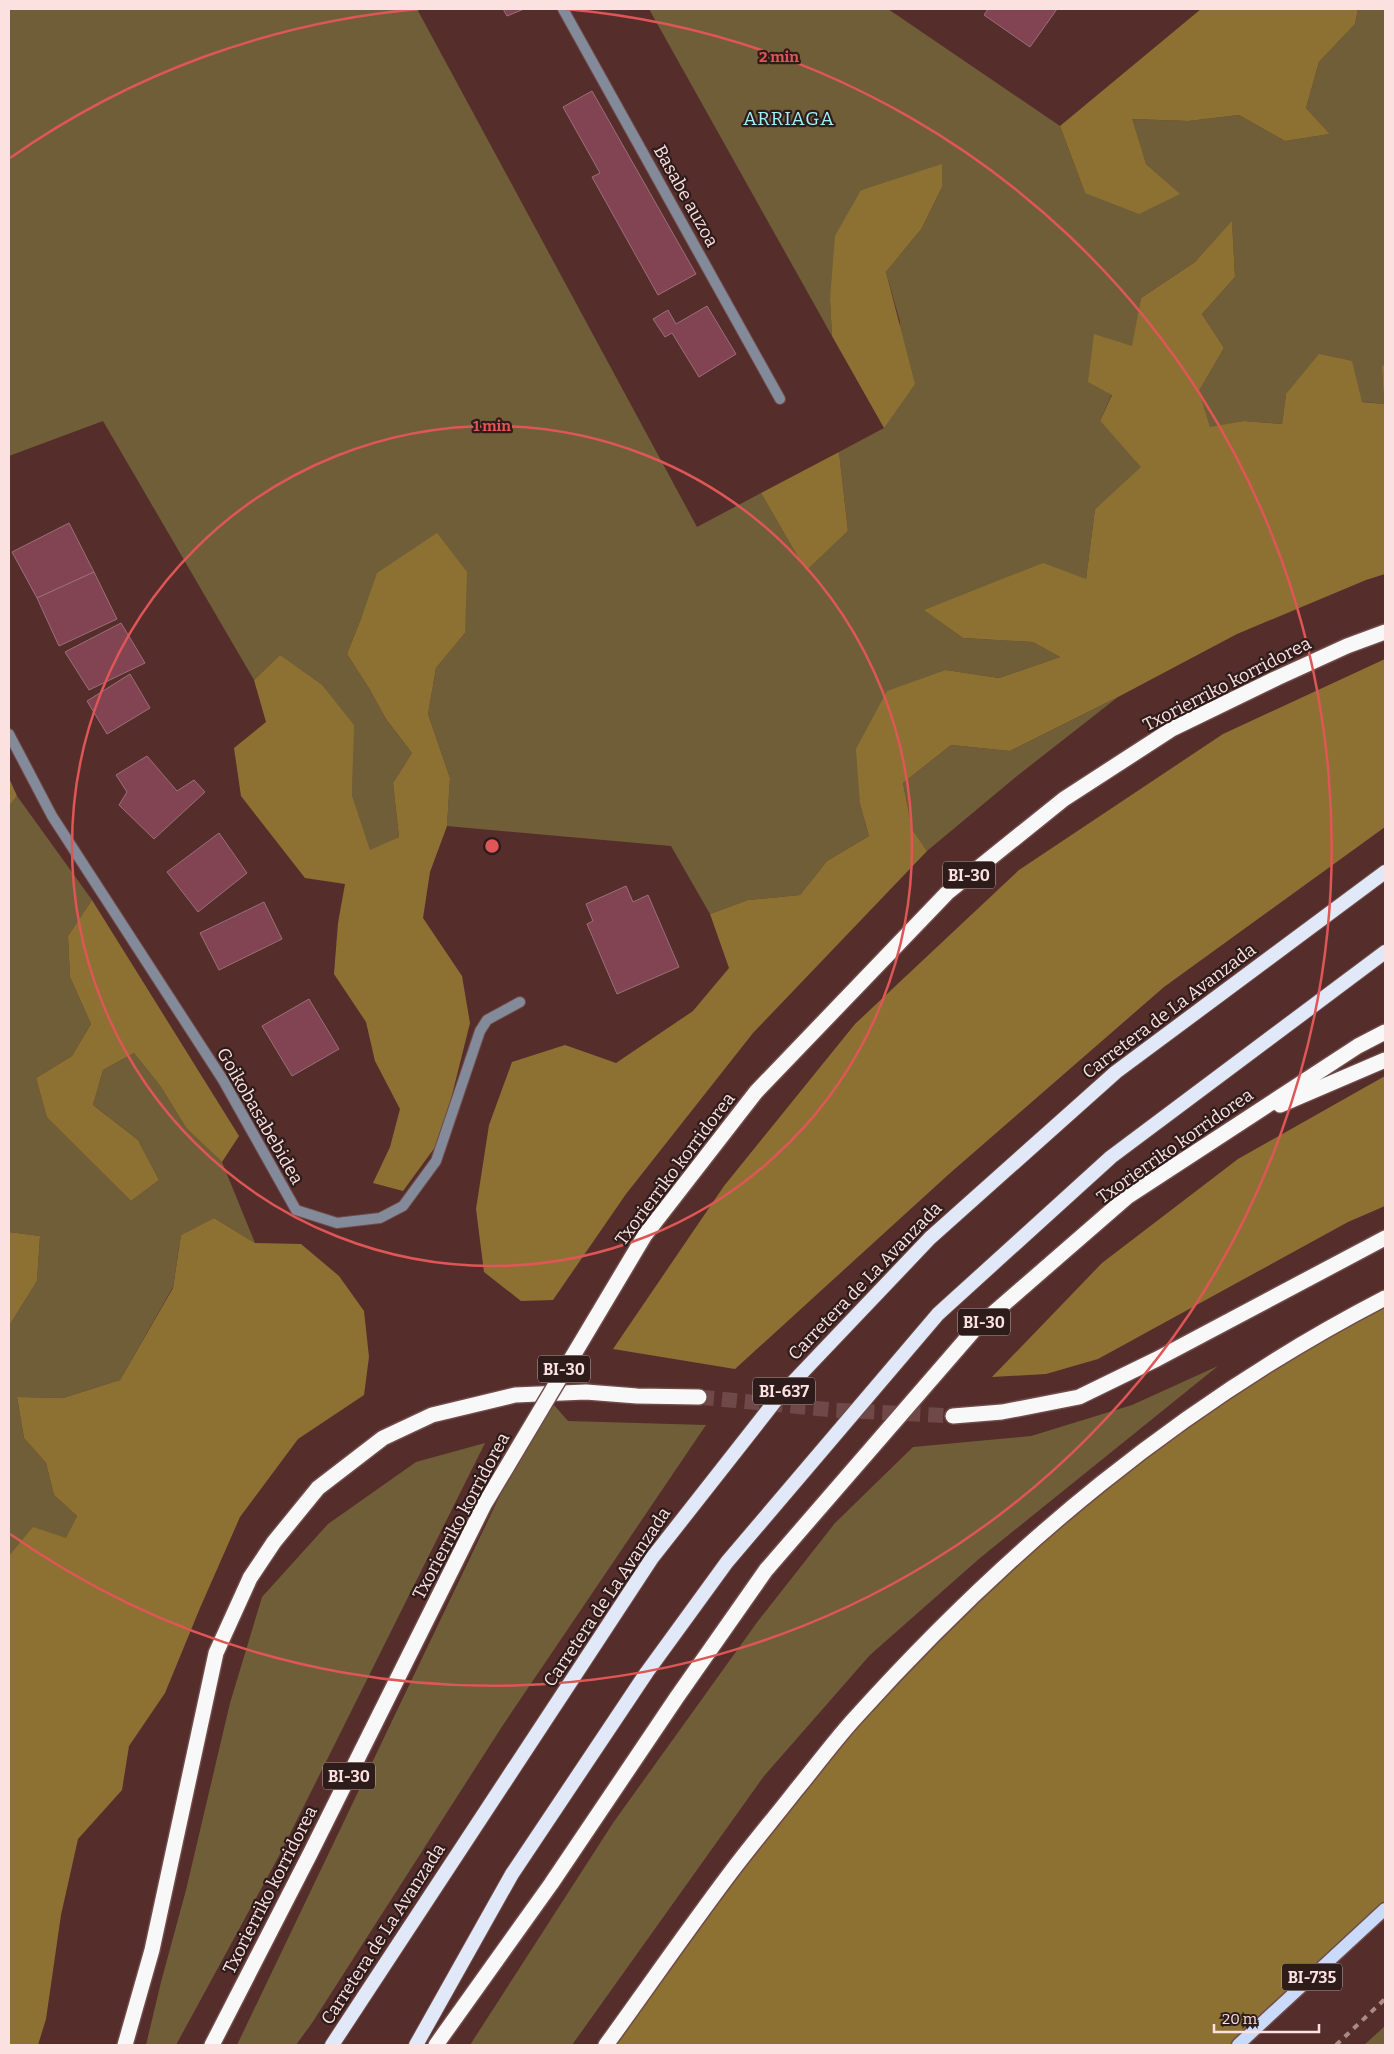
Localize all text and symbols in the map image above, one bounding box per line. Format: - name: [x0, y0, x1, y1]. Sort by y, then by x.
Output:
- text: 2 min: [759, 48, 799, 66]
- district label: ARRIAGA: [743, 107, 835, 130]
- street label: Basabe auzoa: [649, 141, 723, 251]
- text: 1 min: [473, 417, 511, 435]
- street label: Txorierriko korridorea: [1139, 632, 1315, 736]
- centre of rings: [483, 837, 501, 855]
- road number: BI-30: [943, 862, 995, 888]
- street label: Carretera de La Avanzada: [1078, 938, 1260, 1083]
- street label: Goikobasabebidea: [212, 1044, 308, 1188]
- street label: Txorierriko korridorea: [1093, 1084, 1258, 1208]
- street label: Txorierriko korridorea: [610, 1088, 740, 1250]
- street label: Carretera de La Avanzada: [784, 1197, 946, 1365]
- road number: BI-30: [958, 1308, 1010, 1335]
- road number: BI-30: [538, 1356, 590, 1382]
- road number: BI-637: [753, 1378, 815, 1404]
- street label: Txorierriko korridorea: [408, 1429, 514, 1603]
- street label: Carretera de La Avanzada: [539, 1503, 675, 1691]
- road number: BI-30: [323, 1762, 375, 1790]
- street label: Txorierriko korridorea: [218, 1802, 322, 1978]
- street label: Carretera de La Avanzada: [316, 1839, 450, 2029]
- road number: BI-735: [1282, 1964, 1342, 1990]
- scale bar: [1214, 2002, 1319, 2034]
- text: 20 m: [1222, 2010, 1258, 2028]

